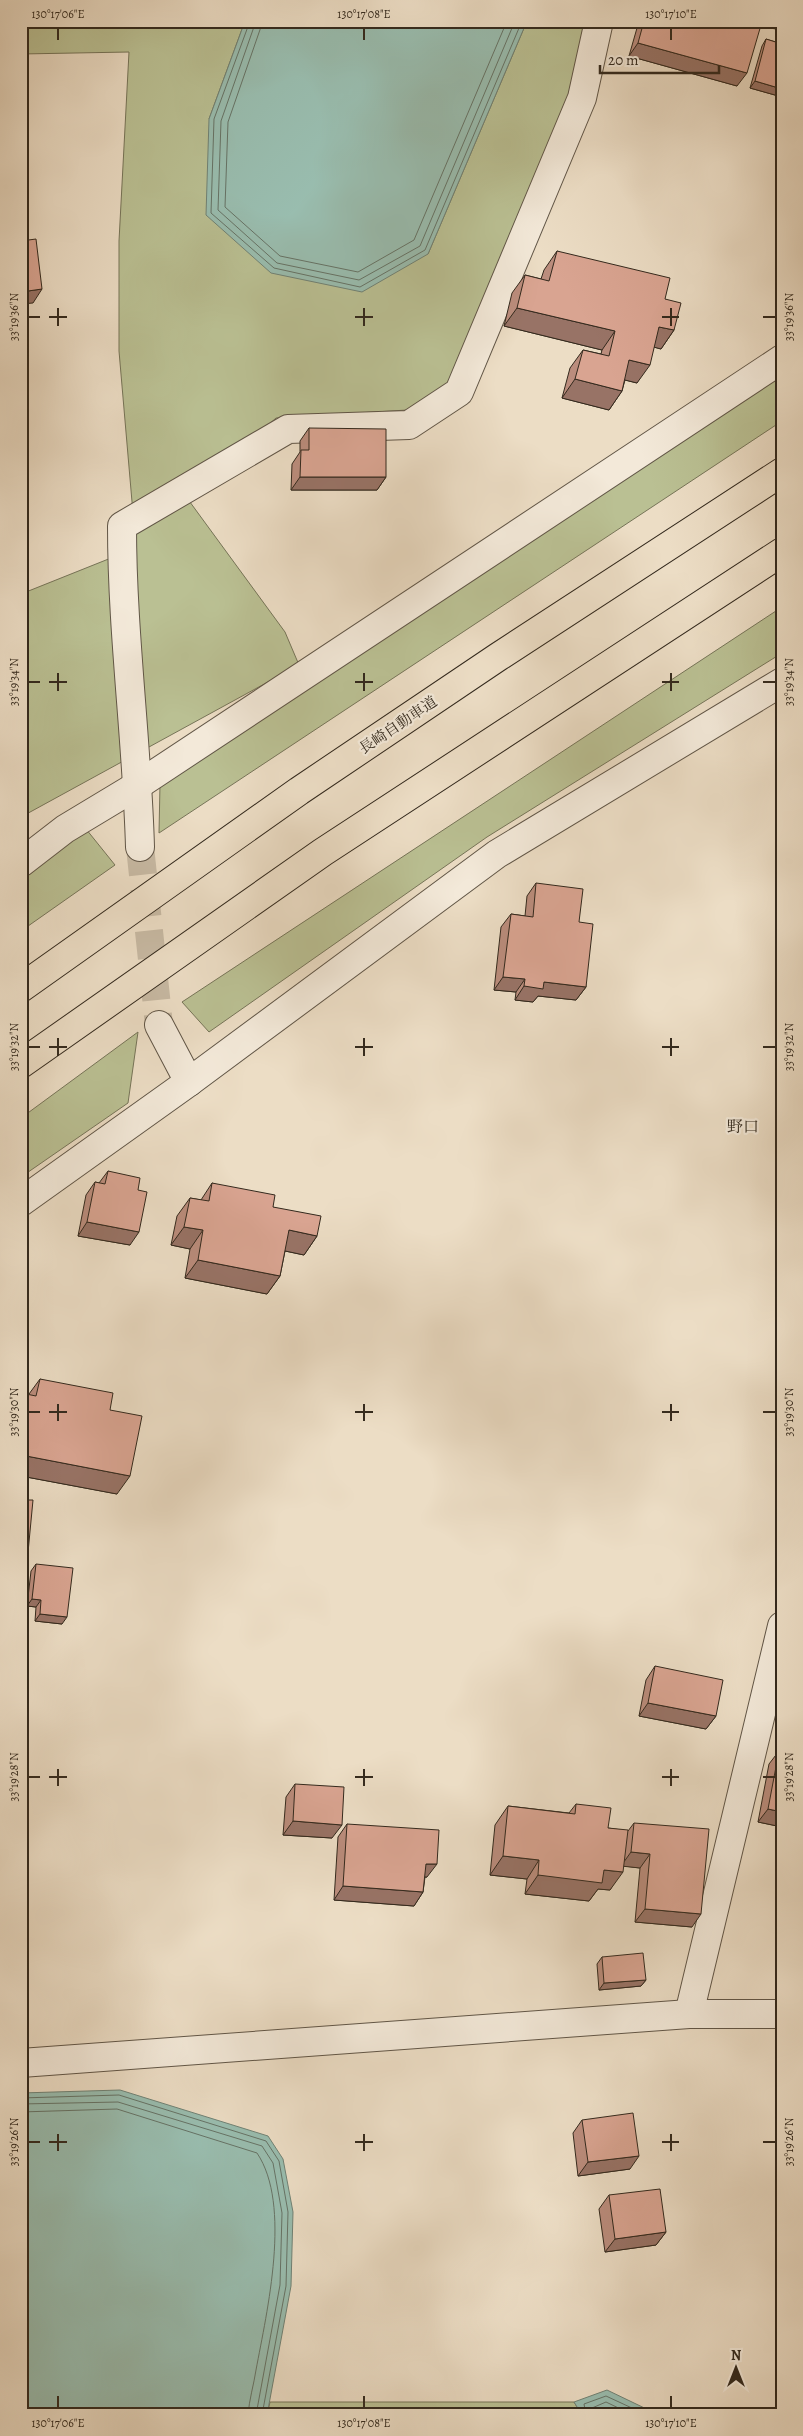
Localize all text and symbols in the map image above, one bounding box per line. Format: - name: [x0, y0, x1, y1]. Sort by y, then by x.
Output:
- text: 130°17'06"E: [32, 6, 84, 22]
- text: 130°17'08"E: [337, 6, 391, 22]
- text: 130°17'10"E: [645, 6, 697, 22]
- scale bar: [600, 42, 719, 74]
- text: 20 m: [608, 50, 639, 70]
- text: 33°19'36"N: [6, 293, 22, 341]
- text: 33°19'36"N: [781, 293, 797, 341]
- text: 33°19'34"N: [6, 658, 22, 706]
- text: 33°19'34"N: [781, 658, 797, 706]
- street label: 長崎自動車道: [355, 692, 441, 758]
- text: 33°19'32"N: [6, 1023, 22, 1071]
- text: 33°19'32"N: [781, 1023, 797, 1071]
- district label: 野口: [727, 1116, 759, 1138]
- text: 33°19'30"N: [6, 1387, 22, 1436]
- text: 33°19'30"N: [781, 1387, 797, 1436]
- text: 33°19'28"N: [6, 1752, 22, 1802]
- text: 33°19'28"N: [781, 1752, 797, 1802]
- text: 33°19'26"N: [6, 2117, 22, 2166]
- text: 33°19'26"N: [781, 2117, 797, 2166]
- north arrow: [710, 2344, 760, 2394]
- text: N: [731, 2346, 741, 2365]
- text: 130°17'06"E: [32, 2415, 84, 2431]
- text: 130°17'08"E: [337, 2415, 391, 2431]
- text: 130°17'10"E: [645, 2415, 697, 2431]

